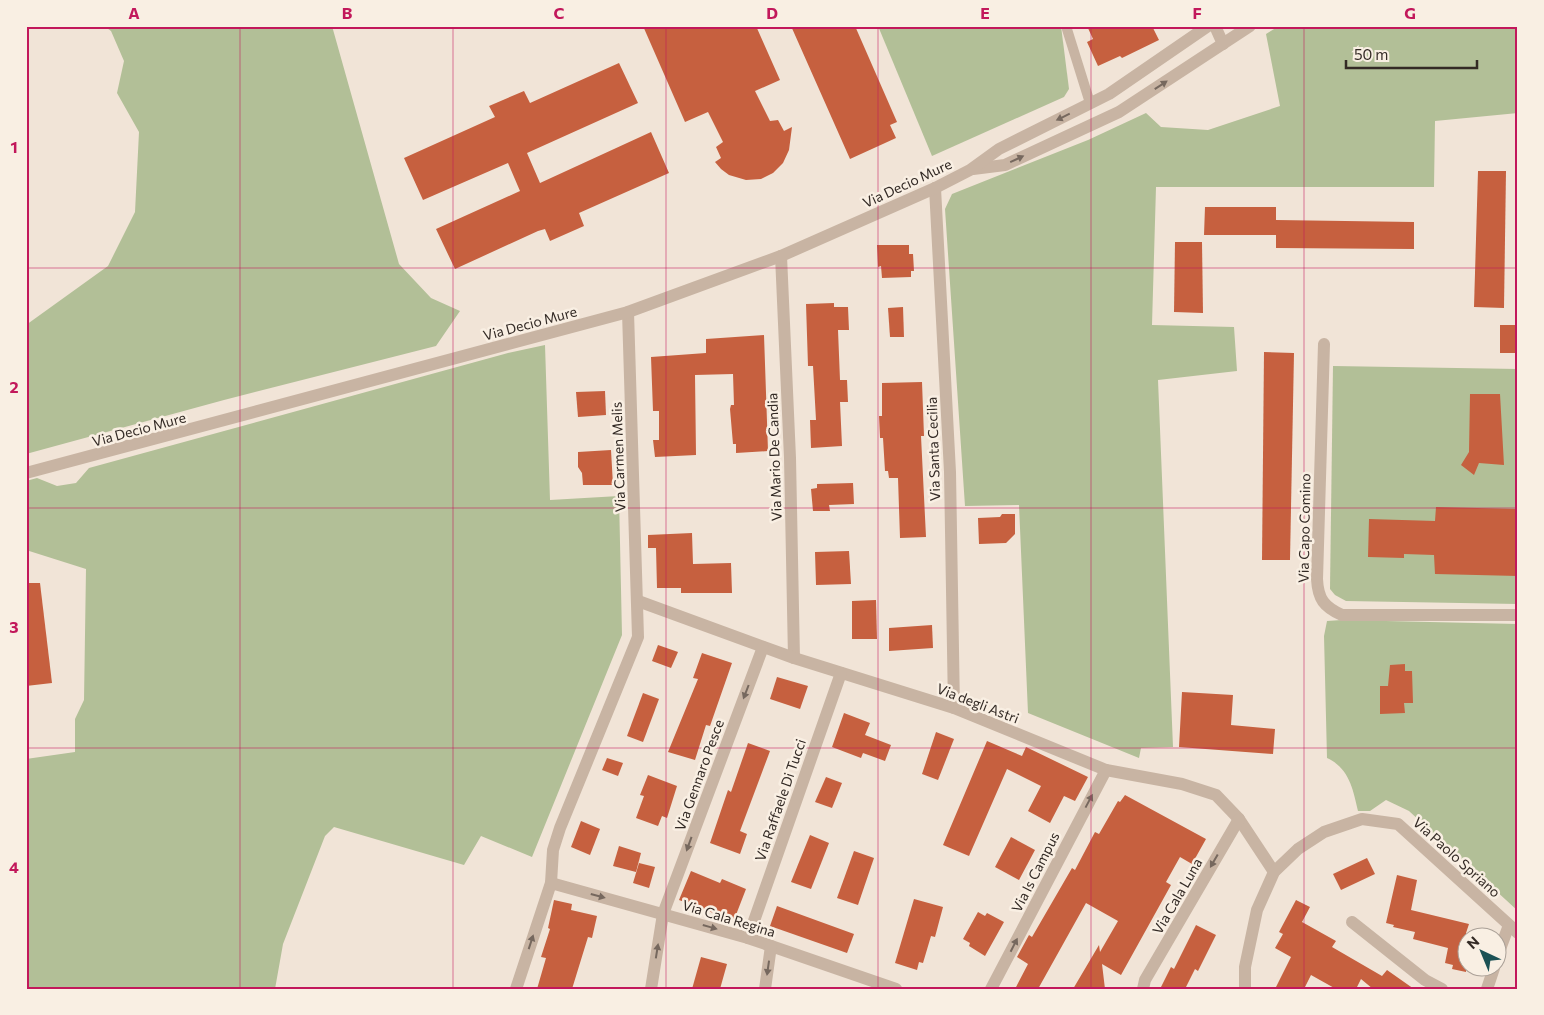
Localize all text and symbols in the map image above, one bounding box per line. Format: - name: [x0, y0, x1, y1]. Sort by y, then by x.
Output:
- text: A: [128, 3, 140, 22]
- text: B: [342, 3, 353, 22]
- text: C: [554, 3, 565, 22]
- text: D: [766, 3, 778, 22]
- text: E: [980, 3, 990, 22]
- text: F: [1192, 3, 1202, 22]
- text: G: [1404, 3, 1416, 22]
- scale bar: [1346, 38, 1478, 70]
- text: 50 m: [1354, 45, 1388, 63]
- one-way arrow: [1154, 80, 1168, 90]
- one-way arrow: [1056, 113, 1070, 121]
- text: 1: [10, 137, 18, 156]
- street label: Via Decio Mure: [860, 155, 954, 211]
- one-way arrow: [1010, 155, 1024, 163]
- street label: Via Decio Mure: [481, 302, 579, 344]
- text: 2: [9, 377, 19, 396]
- street label: Via Mario De Candia: [763, 393, 785, 521]
- street label: Via Santa Cecilia: [923, 396, 943, 502]
- street label: Via Carmen Melis: [608, 402, 628, 512]
- street label: Via Decio Mure: [90, 408, 188, 450]
- street label: Via Capo Comino: [1295, 473, 1313, 583]
- text: 3: [9, 617, 19, 636]
- street label: Via degli Astri: [934, 679, 1022, 727]
- one-way arrow: [741, 685, 749, 699]
- street label: Via Gennaro Pesce: [671, 717, 727, 833]
- street label: Via Raffaele Di Tucci: [751, 736, 809, 864]
- one-way arrow: [1084, 794, 1093, 808]
- street label: Via Paolo Spriano: [1410, 813, 1504, 901]
- street label: Via Is Campus: [1008, 829, 1062, 915]
- one-way arrow: [685, 837, 692, 852]
- one-way arrow: [1210, 854, 1219, 868]
- street label: Via Cala Luna: [1148, 855, 1206, 937]
- text: 4: [9, 857, 19, 876]
- one-way arrow: [591, 893, 606, 901]
- street label: Via Cala Regina: [680, 896, 778, 940]
- one-way arrow: [703, 924, 718, 932]
- north arrow: [1456, 928, 1506, 978]
- text: N: [1463, 933, 1482, 952]
- one-way arrow: [528, 935, 536, 950]
- one-way arrow: [1010, 938, 1018, 953]
- one-way arrow: [654, 943, 662, 959]
- one-way arrow: [764, 960, 772, 976]

